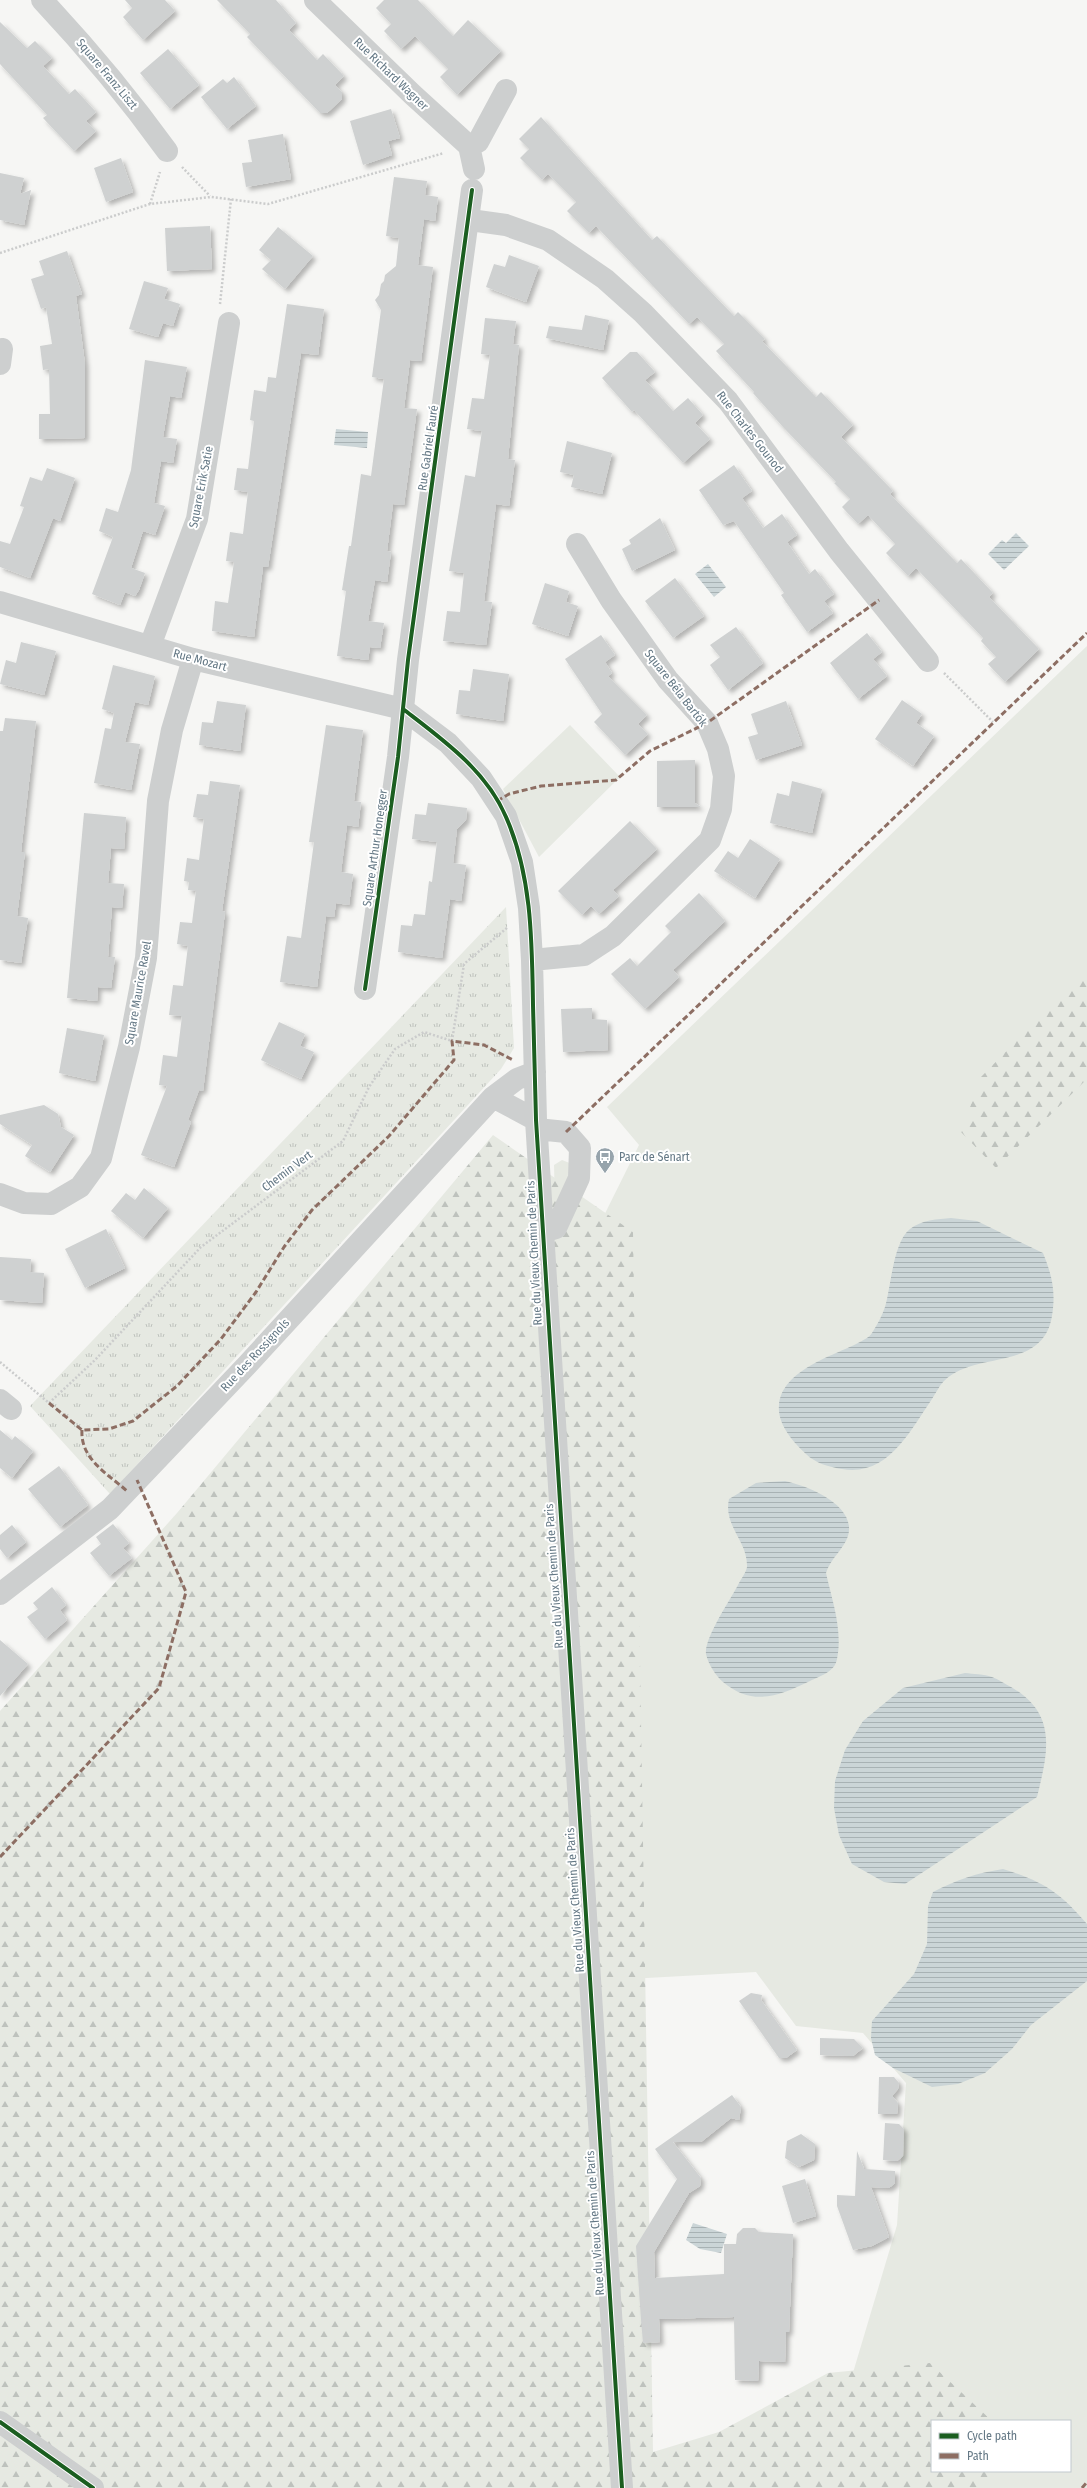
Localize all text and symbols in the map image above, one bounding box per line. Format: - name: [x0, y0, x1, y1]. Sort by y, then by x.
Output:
- street label: Rue Richard Wagner: [351, 35, 432, 114]
- street label: Square Franz Liszt: [73, 36, 141, 112]
- street label: Rue Charles Gounod: [714, 389, 786, 475]
- street label: Rue Gabriel Fauré: [415, 404, 441, 492]
- street label: Square Erik Satie: [186, 445, 216, 529]
- street label: Rue Mozart: [172, 646, 228, 674]
- street label: Square Bêla Bartók: [642, 647, 711, 730]
- street label: Square Arthur Honegger: [360, 788, 390, 908]
- street label: Square Maurice Ravel: [122, 940, 154, 1046]
- bus stop icon: Parc de Sénart: [594, 1146, 616, 1174]
- street label: Chemin Vert: [259, 1147, 315, 1194]
- place label: Parc de Sénart: [619, 1150, 690, 1164]
- street label: Rue du Vieux Chemin de Paris: [523, 1180, 545, 1326]
- street label: Rue des Rossignols: [218, 1316, 292, 1394]
- street label: Rue du Vieux Chemin de Paris: [542, 1503, 566, 1649]
- street label: Rue du Vieux Chemin de Paris: [563, 1827, 587, 1973]
- street label: Rue du Vieux Chemin de Paris: [583, 2150, 607, 2296]
- legend: [931, 2420, 1071, 2472]
- text: Cycle path: [967, 2429, 1017, 2443]
- text: Path: [967, 2449, 989, 2463]

